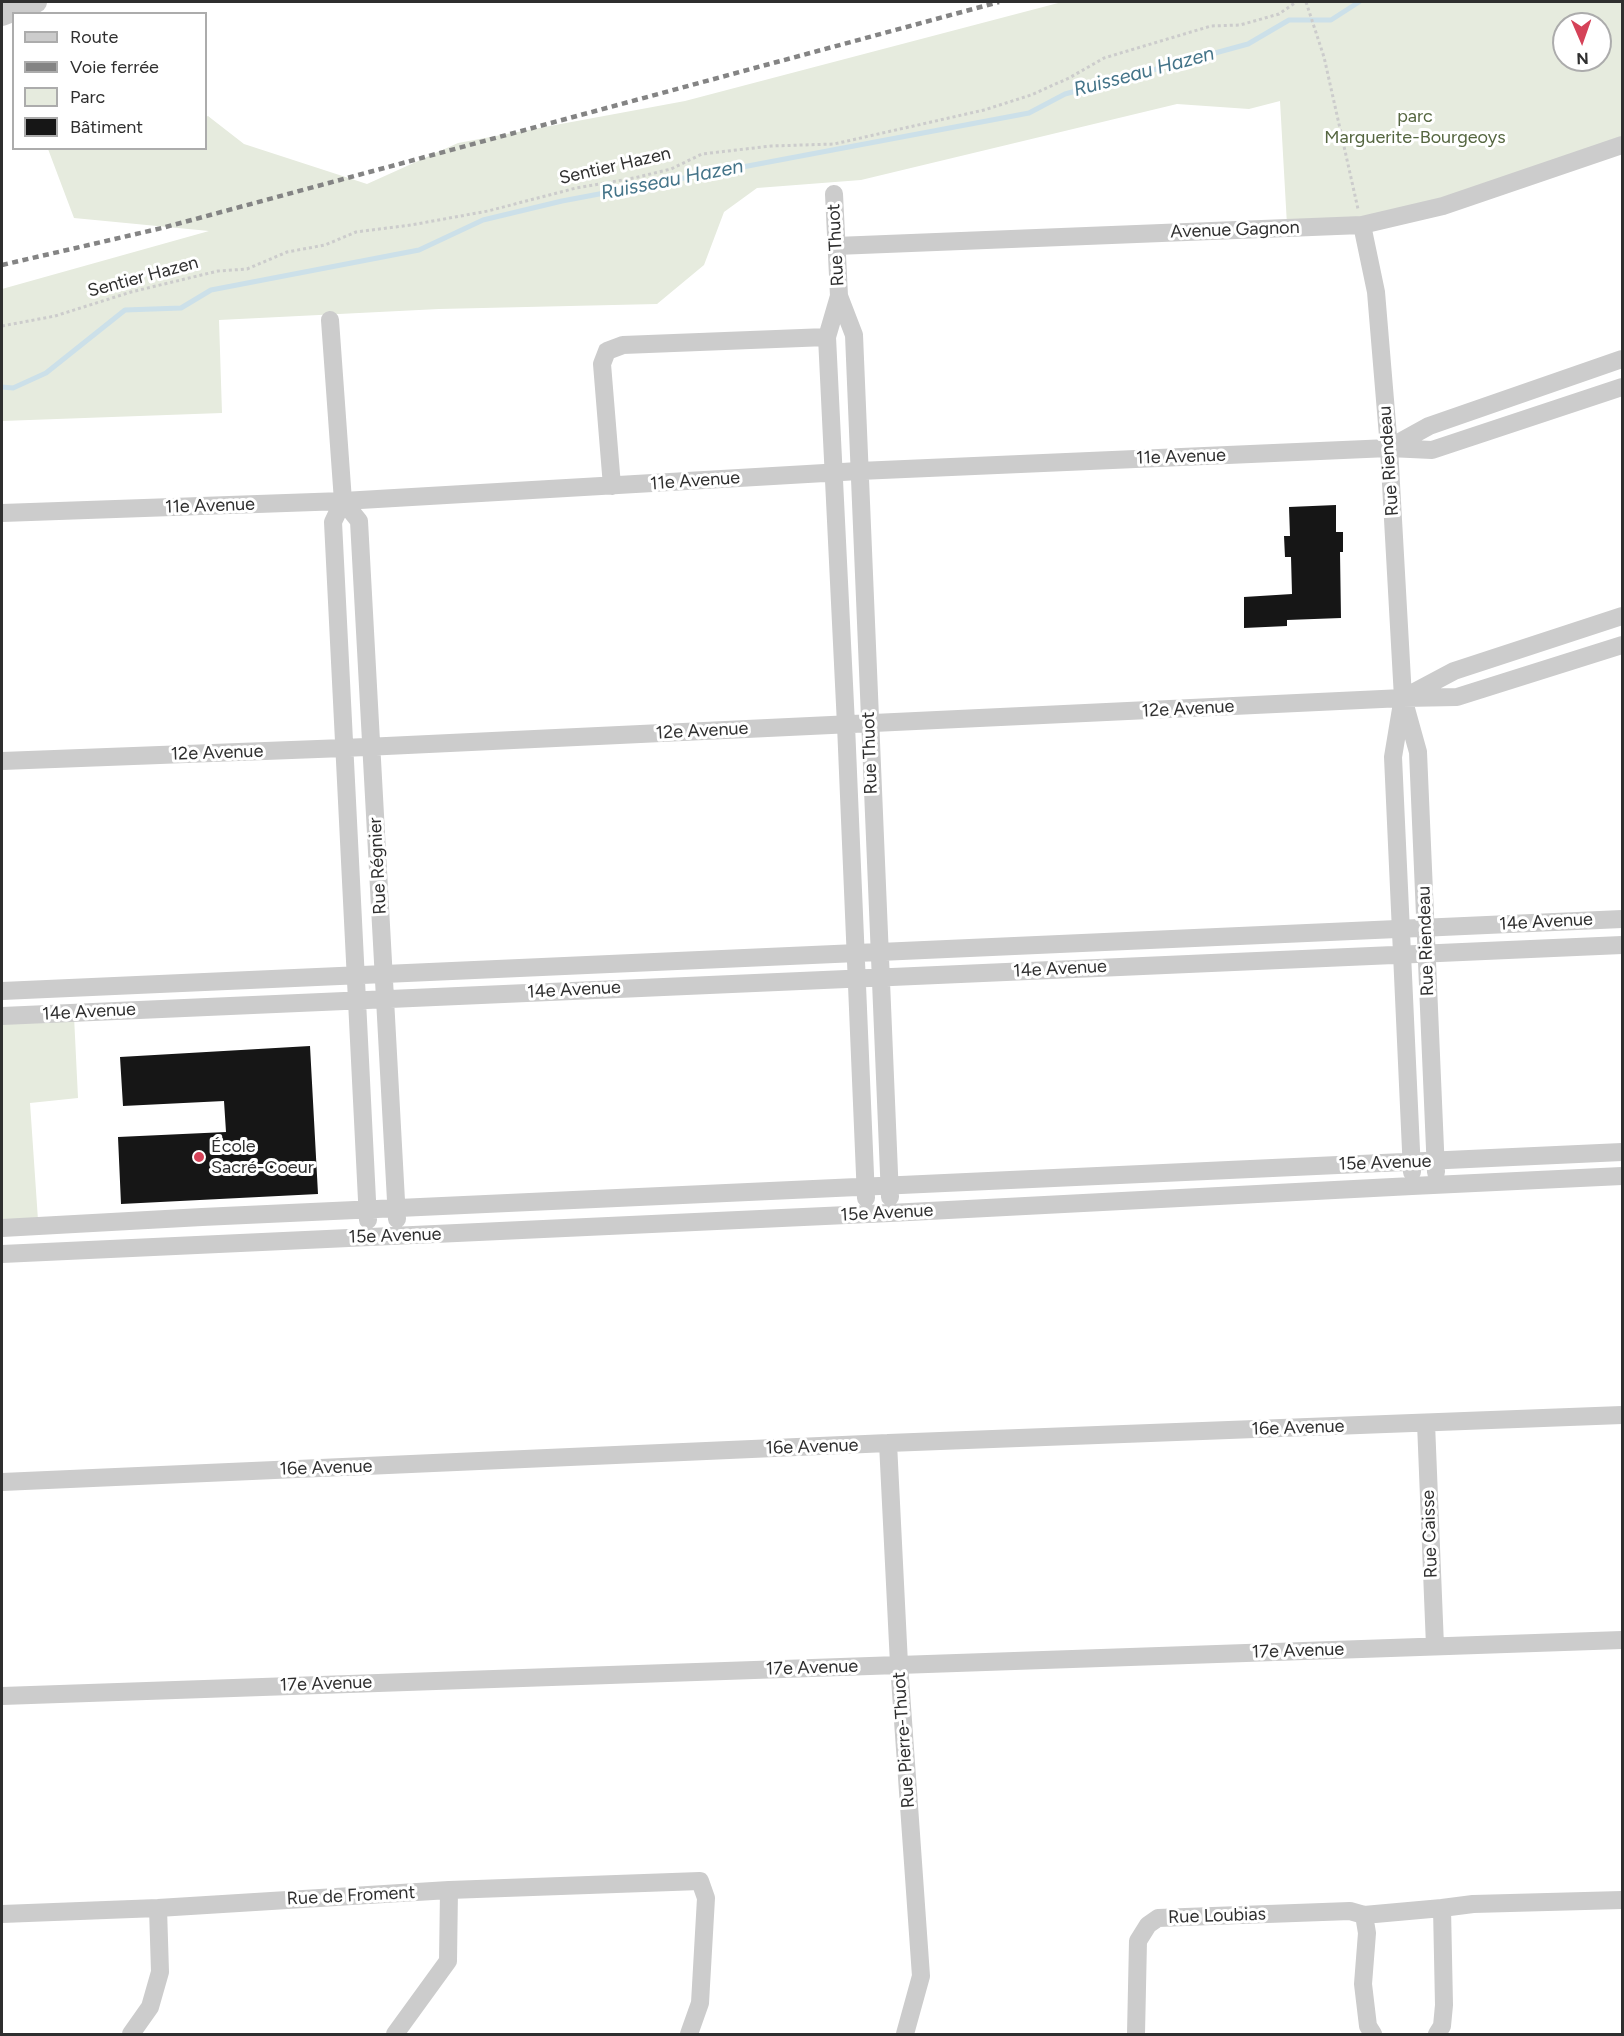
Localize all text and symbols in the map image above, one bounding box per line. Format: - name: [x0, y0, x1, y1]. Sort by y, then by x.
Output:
- legend: [12, 12, 207, 150]
- north arrow: [1552, 12, 1612, 72]
- text: Route: [70, 26, 118, 48]
- water label: Ruisseau Hazen: [1071, 42, 1217, 102]
- text: N: [1576, 49, 1589, 68]
- text: Voie ferrée: [70, 56, 159, 78]
- text: Parc: [70, 86, 105, 108]
- park label: parc Marguerite-Bourgeoys: [1324, 106, 1506, 148]
- text: Bâtiment: [70, 116, 143, 138]
- street label: Sentier Hazen: [557, 143, 673, 189]
- water label: Ruisseau Hazen: [599, 154, 745, 206]
- street label: Rue Thuot: [823, 203, 849, 287]
- street label: Avenue Gagnon: [1170, 217, 1300, 243]
- street label: Sentier Hazen: [85, 252, 201, 302]
- street label: Rue Riendeau: [1374, 405, 1404, 517]
- street label: 11e Avenue: [1136, 445, 1226, 469]
- street label: 11e Avenue: [649, 467, 741, 495]
- street label: 11e Avenue: [165, 494, 255, 518]
- street label: 12e Avenue: [1141, 696, 1235, 722]
- street label: Rue Thuot: [858, 711, 882, 795]
- street label: 12e Avenue: [655, 718, 749, 744]
- street label: 12e Avenue: [170, 741, 264, 765]
- street label: Rue Régnier: [365, 817, 391, 915]
- street label: Rue Riendeau: [1413, 885, 1439, 997]
- street label: 14e Avenue: [1499, 909, 1593, 935]
- street label: 14e Avenue: [1013, 956, 1107, 982]
- street label: 14e Avenue: [527, 977, 621, 1003]
- street label: 14e Avenue: [42, 999, 136, 1025]
- place label: École Sacré-Coeur: [211, 1136, 314, 1178]
- marker: École Sacré-Coeur: [192, 1150, 206, 1164]
- street label: 15e Avenue: [1338, 1151, 1432, 1175]
- street label: 15e Avenue: [840, 1200, 934, 1226]
- street label: 15e Avenue: [348, 1224, 442, 1248]
- street label: 16e Avenue: [1251, 1416, 1345, 1440]
- street label: 16e Avenue: [765, 1435, 859, 1459]
- street label: 16e Avenue: [279, 1456, 373, 1480]
- street label: Rue Caisse: [1418, 1489, 1442, 1579]
- street label: 17e Avenue: [1252, 1639, 1344, 1663]
- street label: 17e Avenue: [766, 1656, 858, 1680]
- street label: Rue Pierre-Thuot: [888, 1671, 920, 1809]
- street label: 17e Avenue: [280, 1672, 372, 1696]
- street label: Rue de Froment: [286, 1882, 416, 1910]
- street label: Rue Loubias: [1168, 1904, 1266, 1928]

